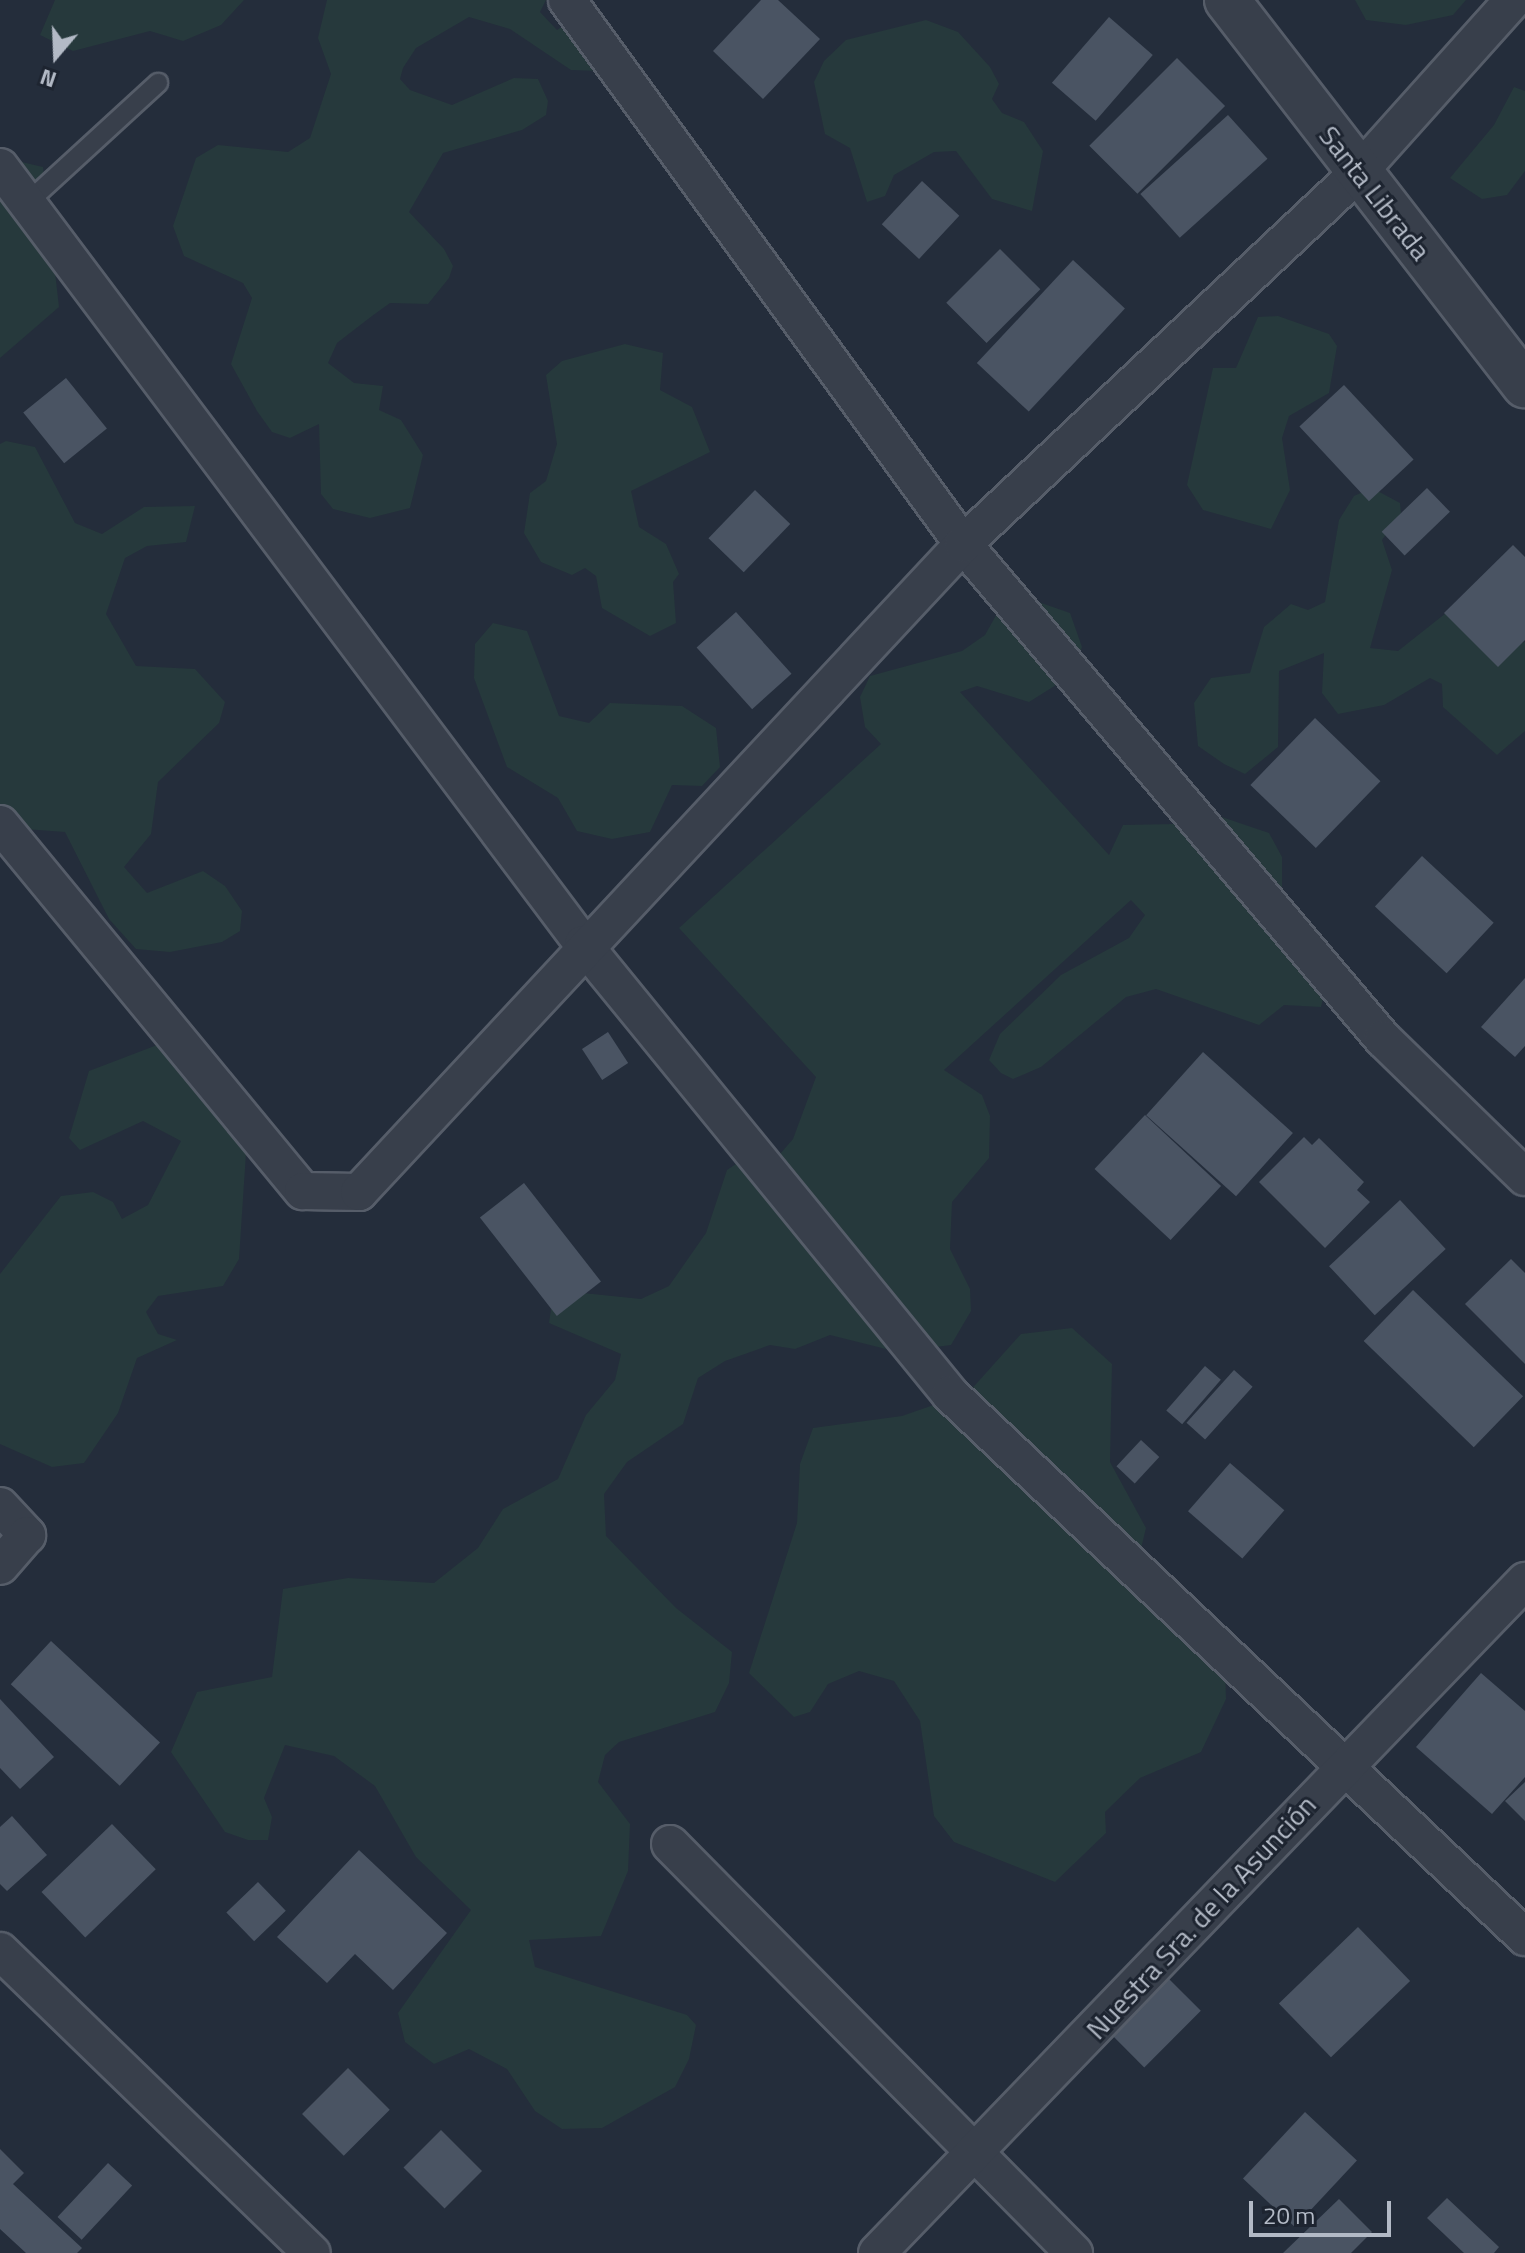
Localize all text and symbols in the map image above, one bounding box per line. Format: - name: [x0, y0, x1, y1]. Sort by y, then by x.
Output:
- north arrow: [16, 16, 96, 96]
- text: N: [35, 60, 61, 97]
- street label: Santa Librada: [1312, 119, 1438, 267]
- street label: Nuestra Sra. de la Asunción: [1079, 1788, 1323, 2046]
- scale bar: [1253, 2185, 1395, 2235]
- text: 20 m: [1263, 2197, 1315, 2233]

